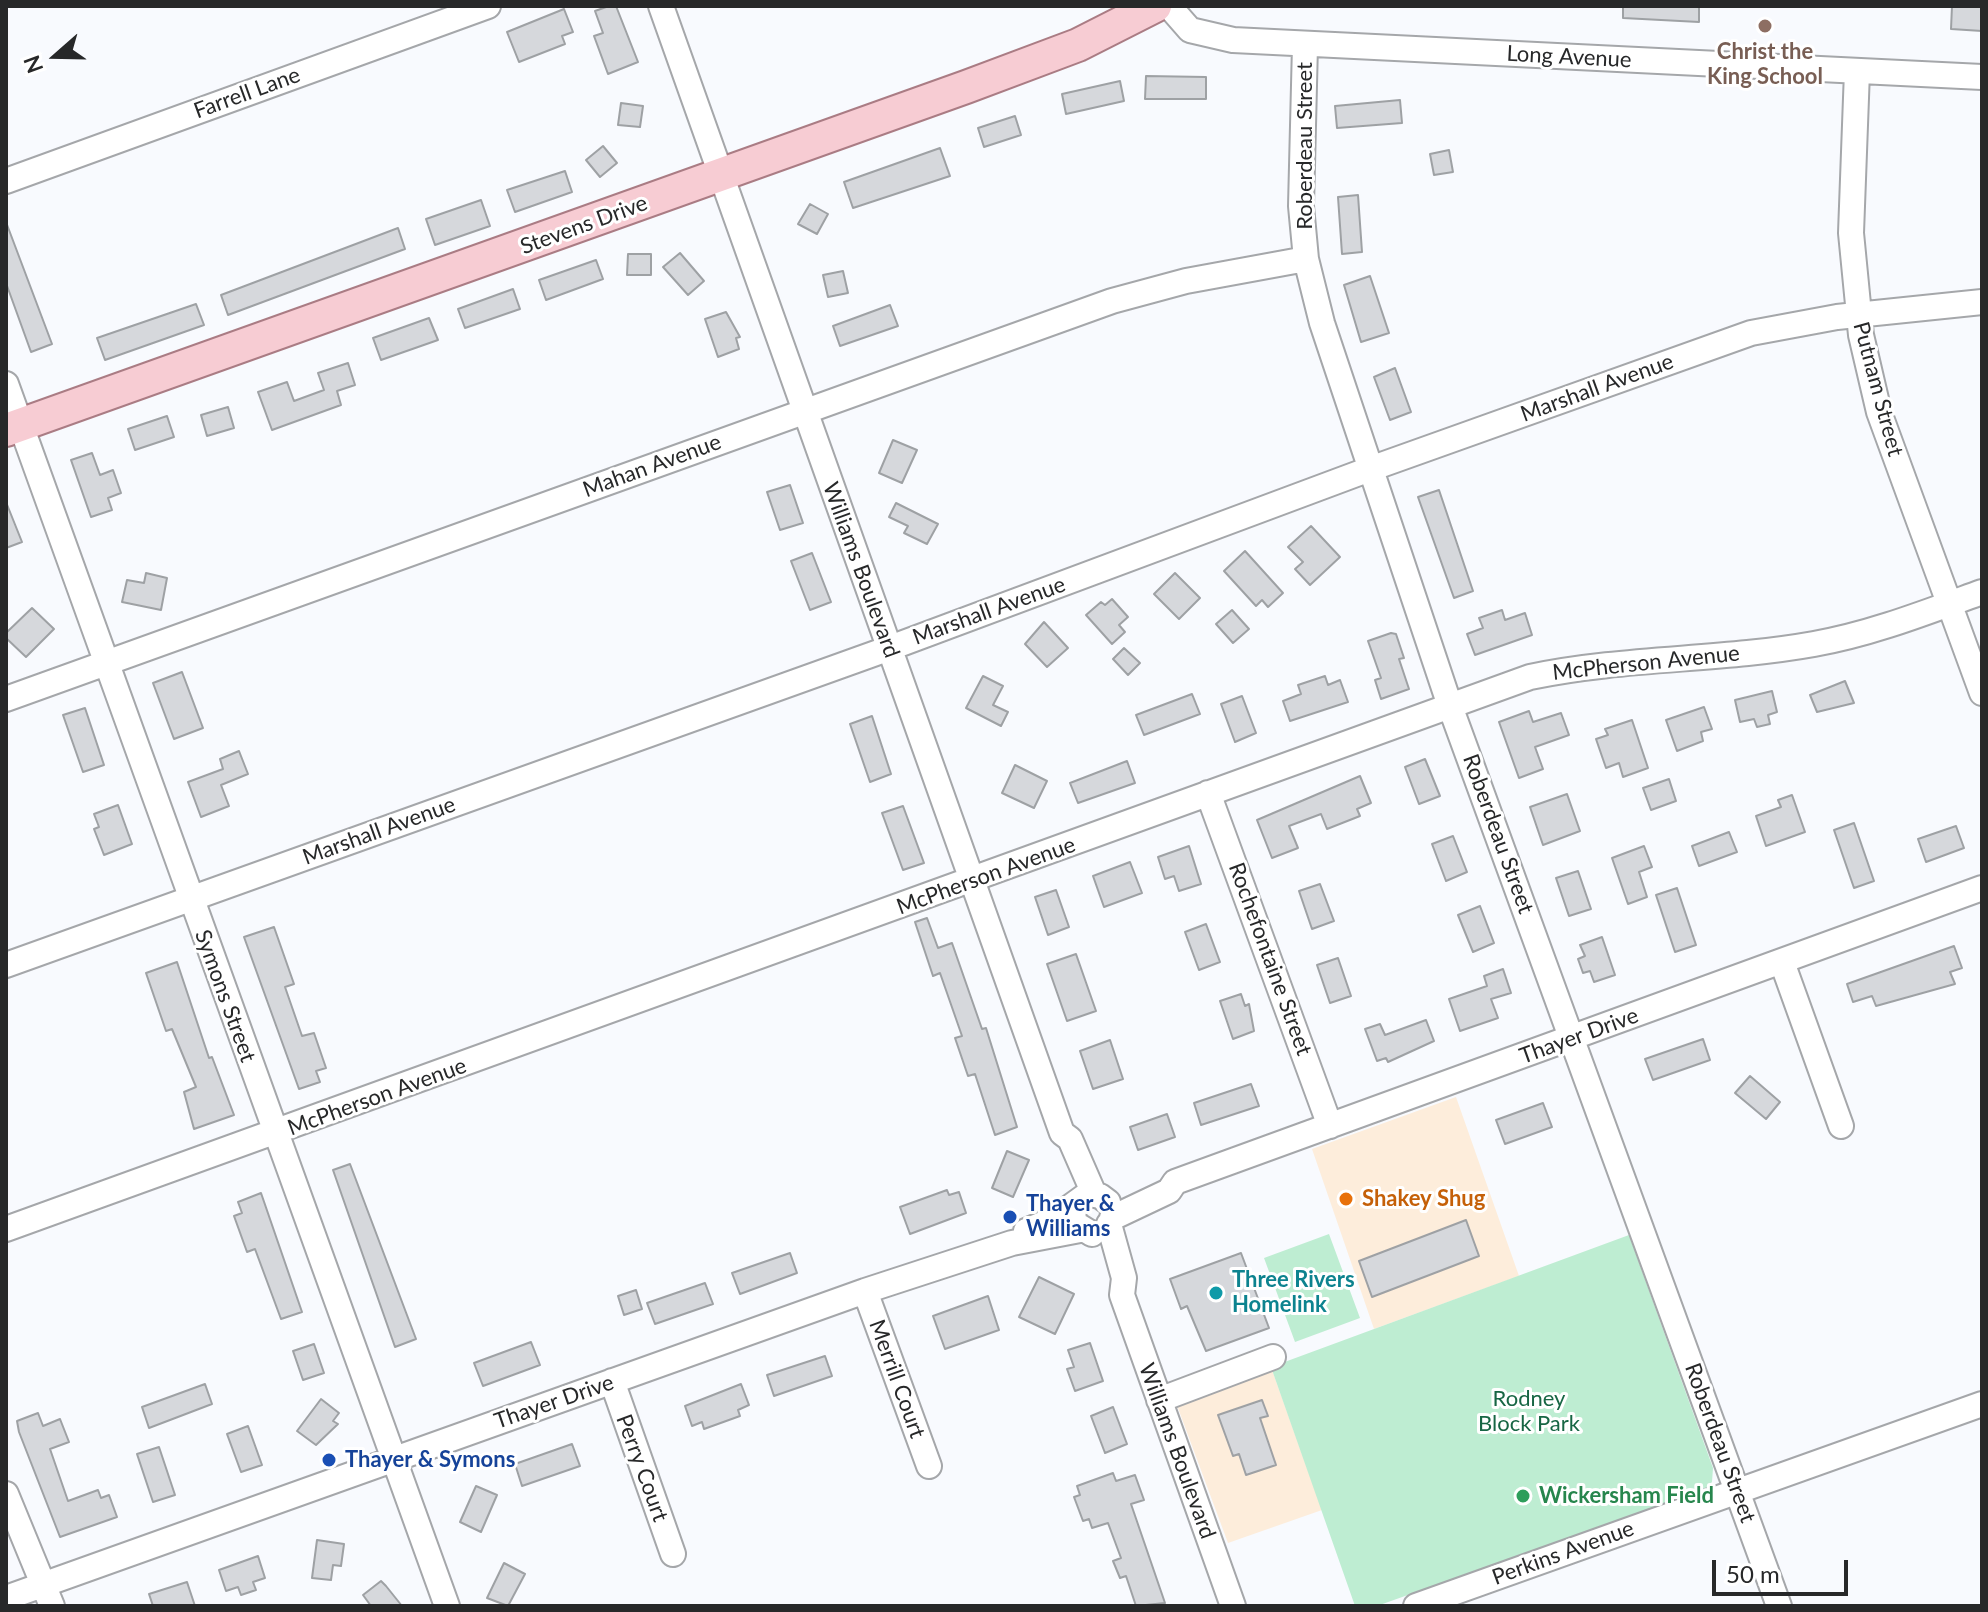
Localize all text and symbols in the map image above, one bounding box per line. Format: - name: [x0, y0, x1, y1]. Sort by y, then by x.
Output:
- north arrow: [16, 16, 96, 96]
- marker: Christ the King School: [1756, 17, 1774, 35]
- place label: Christ the King School: [1707, 39, 1823, 90]
- street label: Long Avenue: [1506, 41, 1632, 73]
- text: N: [17, 52, 49, 77]
- street label: Farrell Lane: [190, 62, 304, 124]
- street label: Roberdeau Street: [1292, 62, 1318, 230]
- street label: Stevens Drive: [517, 190, 651, 260]
- street label: Putnam Street: [1847, 319, 1909, 459]
- street label: Marshall Avenue: [1517, 348, 1677, 428]
- street label: Mahan Avenue: [579, 429, 725, 503]
- street label: Williams Boulevard: [817, 478, 905, 662]
- street label: Marshall Avenue: [909, 571, 1069, 651]
- street label: McPherson Avenue: [1551, 640, 1741, 686]
- street label: Roberdeau Street: [1457, 751, 1539, 917]
- street label: Marshall Avenue: [299, 791, 459, 871]
- street label: McPherson Avenue: [893, 831, 1079, 921]
- street label: Rochefontaine Street: [1223, 859, 1317, 1059]
- street label: Symons Street: [189, 926, 261, 1066]
- street label: Thayer Drive: [1516, 1002, 1642, 1070]
- street label: McPherson Avenue: [284, 1052, 470, 1142]
- place label: Shakey Shug: [1362, 1186, 1485, 1212]
- marker: Shakey Shug: [1337, 1190, 1355, 1208]
- place label: Thayer & Williams: [1026, 1191, 1115, 1242]
- marker: Thayer & Williams: [1001, 1208, 1019, 1226]
- place label: Three Rivers Homelink: [1232, 1267, 1355, 1318]
- marker: Three Rivers Homelink: [1207, 1284, 1225, 1302]
- street label: Merrill Court: [863, 1316, 931, 1442]
- street label: Williams Boulevard: [1133, 1359, 1221, 1543]
- street label: Roberdeau Street: [1679, 1360, 1761, 1526]
- street label: Thayer Drive: [491, 1369, 617, 1435]
- park label: Rodney Block Park: [1478, 1386, 1580, 1438]
- street label: Perry Court: [610, 1411, 674, 1525]
- place label: Thayer & Symons: [345, 1447, 515, 1473]
- marker: Thayer & Symons: [320, 1451, 338, 1469]
- place label: Wickersham Field: [1539, 1483, 1714, 1509]
- marker: Wickersham Field: [1514, 1487, 1532, 1505]
- street label: Perkins Avenue: [1488, 1515, 1638, 1591]
- scale bar: [1716, 1544, 1852, 1594]
- text: 50 m: [1726, 1559, 1780, 1588]

